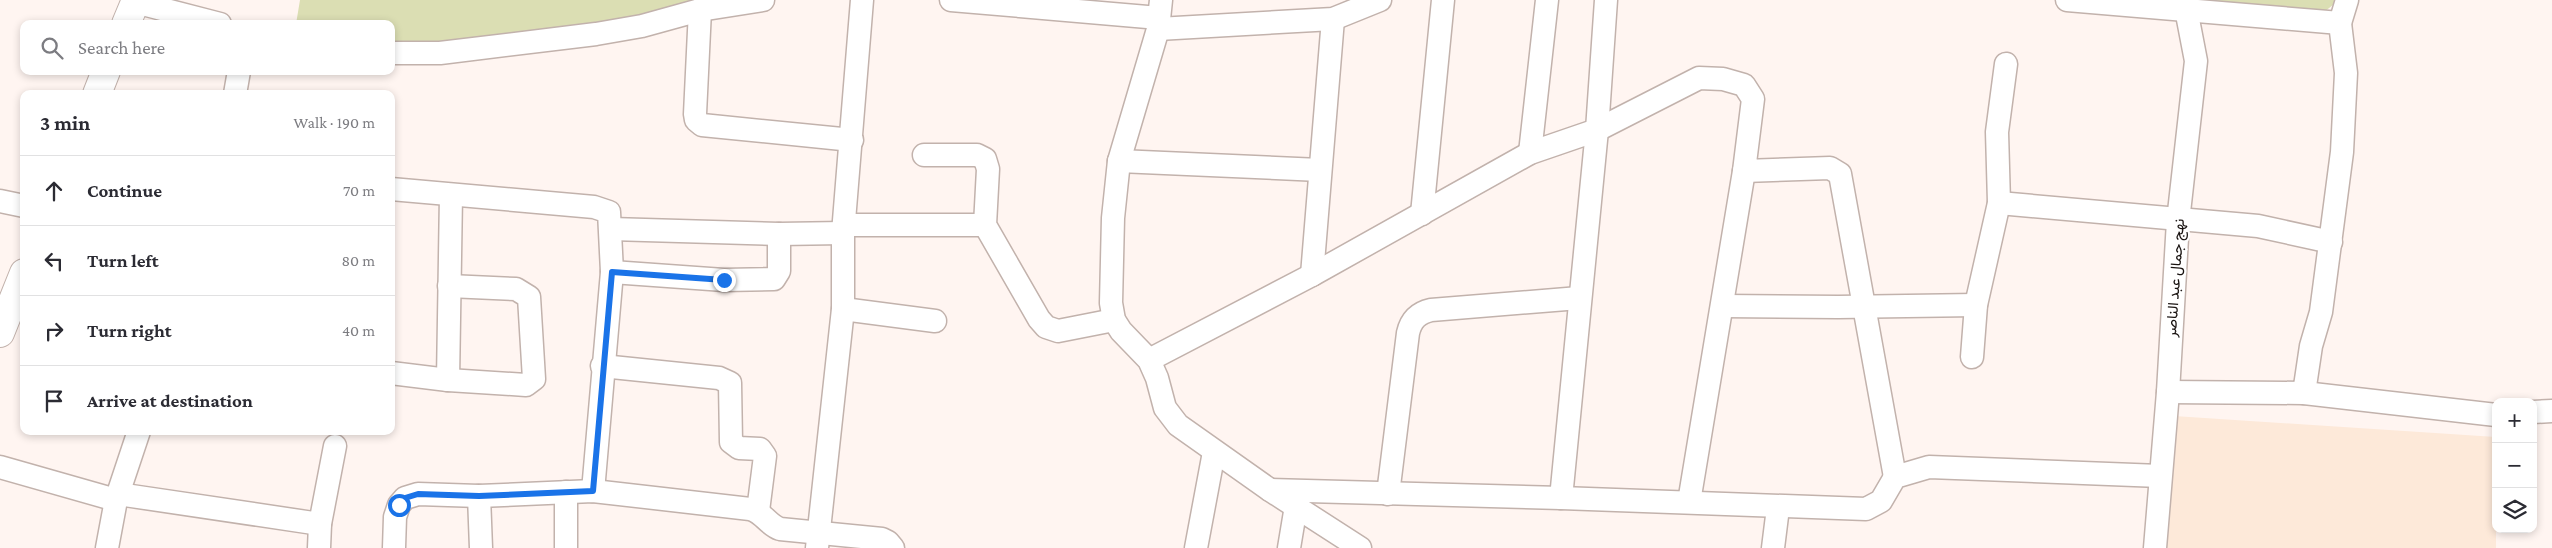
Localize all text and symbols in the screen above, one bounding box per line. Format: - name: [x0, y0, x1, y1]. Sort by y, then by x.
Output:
- search box: [20, 20, 395, 75]
- icon: search: [38, 34, 66, 62]
- text: Search here: [78, 37, 165, 58]
- text: 3 min: [40, 111, 90, 135]
- text: Walk · 190 m: [294, 114, 375, 131]
- icon: ahead: [40, 177, 68, 205]
- text: Continue: [87, 180, 162, 201]
- text: 70 m: [343, 182, 375, 199]
- street label: نهج جمال عبد الناصر: [2163, 218, 2190, 339]
- icon: left: [40, 247, 68, 275]
- text: Turn left: [87, 250, 159, 271]
- text: 80 m: [341, 252, 375, 269]
- route end: [713, 269, 736, 292]
- icon: right: [40, 317, 68, 345]
- text: Turn right: [87, 320, 172, 341]
- text: 40 m: [342, 322, 375, 339]
- icon: arrive: [40, 387, 68, 415]
- text: Arrive at destination: [87, 390, 253, 411]
- map controls: [2492, 398, 2537, 533]
- button: +: [2492, 398, 2537, 443]
- button: −: [2492, 443, 2537, 488]
- button: layers: [2492, 488, 2537, 533]
- route start: [388, 494, 411, 517]

